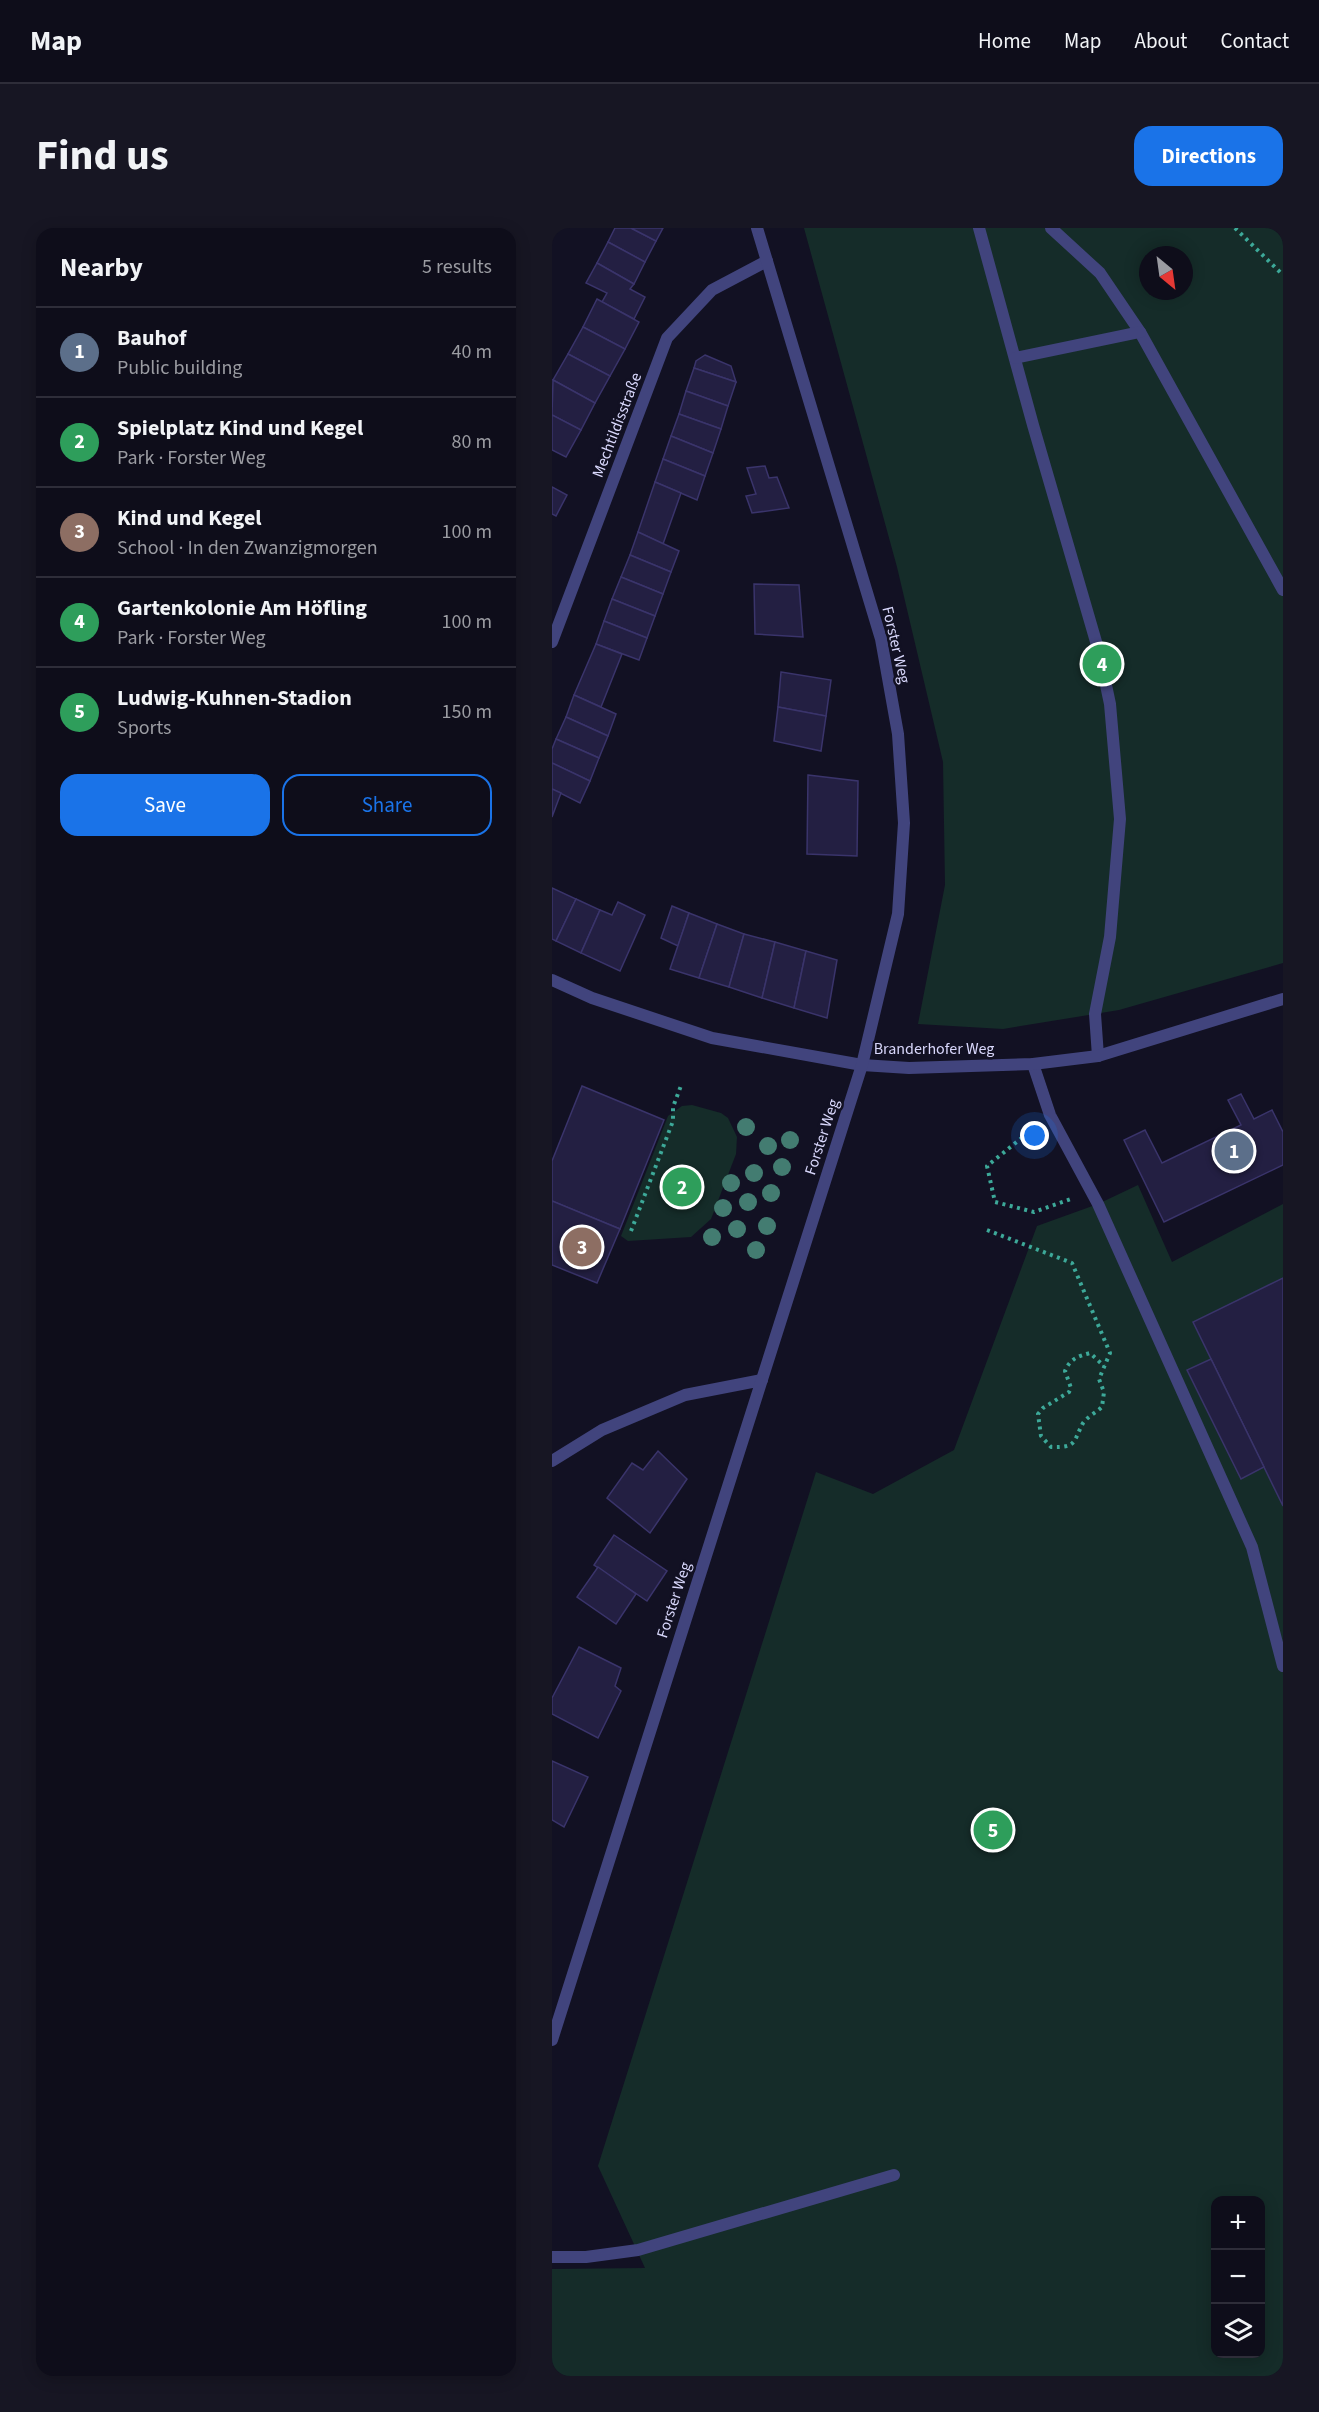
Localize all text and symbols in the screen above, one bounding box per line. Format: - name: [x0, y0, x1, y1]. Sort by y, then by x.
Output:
- text: Map: [30, 21, 82, 61]
- text: Home: [978, 26, 1031, 56]
- text: Map: [1064, 26, 1102, 56]
- text: About: [1135, 26, 1187, 56]
- text: Contact: [1220, 26, 1289, 56]
- text: Find us: [36, 126, 169, 186]
- button: Directions: [1134, 126, 1283, 186]
- north arrow: [1139, 246, 1193, 300]
- text: Nearby: [60, 249, 143, 286]
- text: 5 results: [422, 253, 492, 281]
- text: Bauhof: [117, 322, 187, 354]
- text: 1: [74, 338, 85, 366]
- text: 40 m: [452, 338, 492, 366]
- text: Public building: [117, 354, 242, 382]
- street label: Mechtildisstraße: [587, 369, 647, 481]
- text: Spielplatz Kind und Kegel: [117, 412, 363, 444]
- text: 2: [74, 428, 85, 456]
- text: 80 m: [452, 428, 492, 456]
- text: Park · Forster Weg: [117, 444, 266, 472]
- text: Kind und Kegel: [117, 502, 262, 534]
- text: 3: [74, 518, 85, 546]
- text: 100 m: [442, 518, 492, 546]
- text: School · In den Zwanzigmorgen: [117, 534, 378, 562]
- text: Gartenkolonie Am Höfling: [117, 592, 367, 624]
- street label: Forster Weg: [876, 604, 916, 686]
- text: 4: [74, 608, 85, 636]
- text: 100 m: [442, 608, 492, 636]
- text: Park · Forster Weg: [117, 624, 266, 652]
- pin: 4: [1082, 642, 1122, 686]
- text: Ludwig-Kuhnen-Stadion: [117, 682, 352, 714]
- text: 5: [74, 698, 85, 726]
- text: 150 m: [442, 698, 492, 726]
- text: Sports: [117, 714, 172, 742]
- button: Save: [60, 774, 270, 836]
- button: Share: [282, 774, 492, 836]
- street label: Branderhofer Weg: [874, 1038, 994, 1060]
- street label: Forster Weg: [799, 1096, 845, 1178]
- your location: [1020, 1121, 1049, 1150]
- pin: 1: [1214, 1128, 1254, 1174]
- pin: 2: [662, 1164, 702, 1210]
- pin: 3: [562, 1224, 602, 1270]
- street label: Forster Weg: [651, 1559, 697, 1641]
- pin: 5: [974, 1808, 1012, 1852]
- map controls: [1211, 2196, 1265, 2358]
- button: +: [1211, 2196, 1265, 2250]
- button: −: [1211, 2250, 1265, 2304]
- button: layers: [1211, 2304, 1265, 2358]

